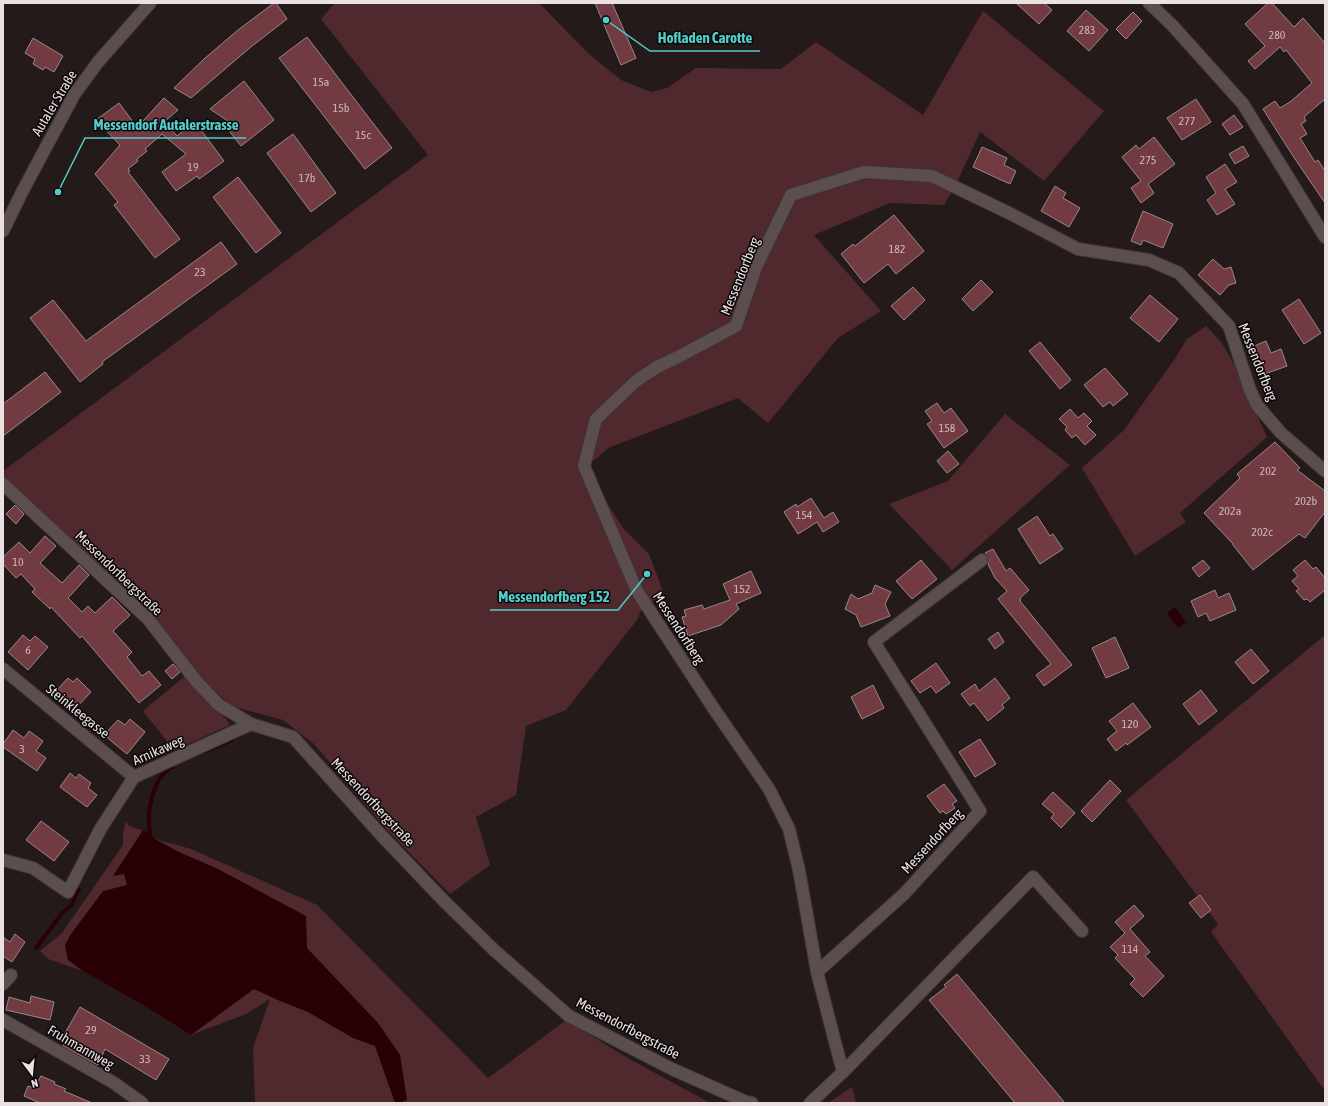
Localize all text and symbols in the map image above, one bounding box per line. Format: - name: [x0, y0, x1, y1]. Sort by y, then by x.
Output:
- house number: 283: [1079, 23, 1095, 37]
- callout: Hofladen Carotte: [650, 24, 760, 51]
- house number: 280: [1269, 28, 1286, 42]
- text: Hofladen Carotte: [658, 29, 752, 46]
- street label: Autaler Straße: [28, 67, 80, 139]
- house number: 15a: [313, 75, 329, 89]
- house number: 15b: [333, 101, 350, 115]
- callout: Messendorf Autalerstrasse: [85, 111, 246, 138]
- house number: 277: [1179, 114, 1196, 128]
- text: Messendorf Autalerstrasse: [93, 116, 239, 133]
- house number: 15c: [355, 128, 371, 142]
- house number: 275: [1140, 153, 1156, 167]
- house number: 19: [187, 160, 199, 174]
- house number: 17b: [299, 171, 316, 185]
- street label: Messendorfberg: [717, 235, 763, 317]
- house number: 182: [889, 242, 905, 256]
- house number: 23: [194, 265, 206, 279]
- street label: Messendorfberg: [1235, 321, 1281, 403]
- house number: 158: [939, 421, 956, 435]
- house number: 202: [1260, 464, 1276, 478]
- house number: 202b: [1295, 494, 1318, 508]
- house number: 202a: [1219, 504, 1241, 518]
- house number: 154: [796, 508, 813, 522]
- house number: 202c: [1251, 525, 1273, 539]
- street label: Messendorfbergstraße: [72, 527, 166, 619]
- house number: 10: [12, 555, 24, 569]
- house number: 152: [734, 582, 750, 596]
- callout: Messendorfberg 152: [490, 583, 618, 610]
- text: Messendorfberg 152: [498, 588, 610, 605]
- street label: Messendorfberg: [650, 589, 708, 667]
- house number: 6: [25, 643, 31, 657]
- street label: Steinkleegasse: [43, 681, 113, 741]
- house number: 120: [1122, 717, 1139, 731]
- street label: Arnikaweg: [130, 732, 186, 768]
- house number: 3: [19, 742, 25, 756]
- street label: Messendorfbergstraße: [328, 755, 418, 849]
- street label: Messendorfberg: [898, 805, 966, 877]
- house number: 114: [1122, 942, 1139, 956]
- street label: Messendorfbergstraße: [574, 994, 682, 1062]
- street label: Fruhmannweg: [45, 1022, 117, 1072]
- house number: 29: [85, 1023, 97, 1037]
- house number: 33: [139, 1052, 151, 1066]
- north arrow: [12, 1054, 52, 1094]
- text: N: [30, 1077, 40, 1090]

